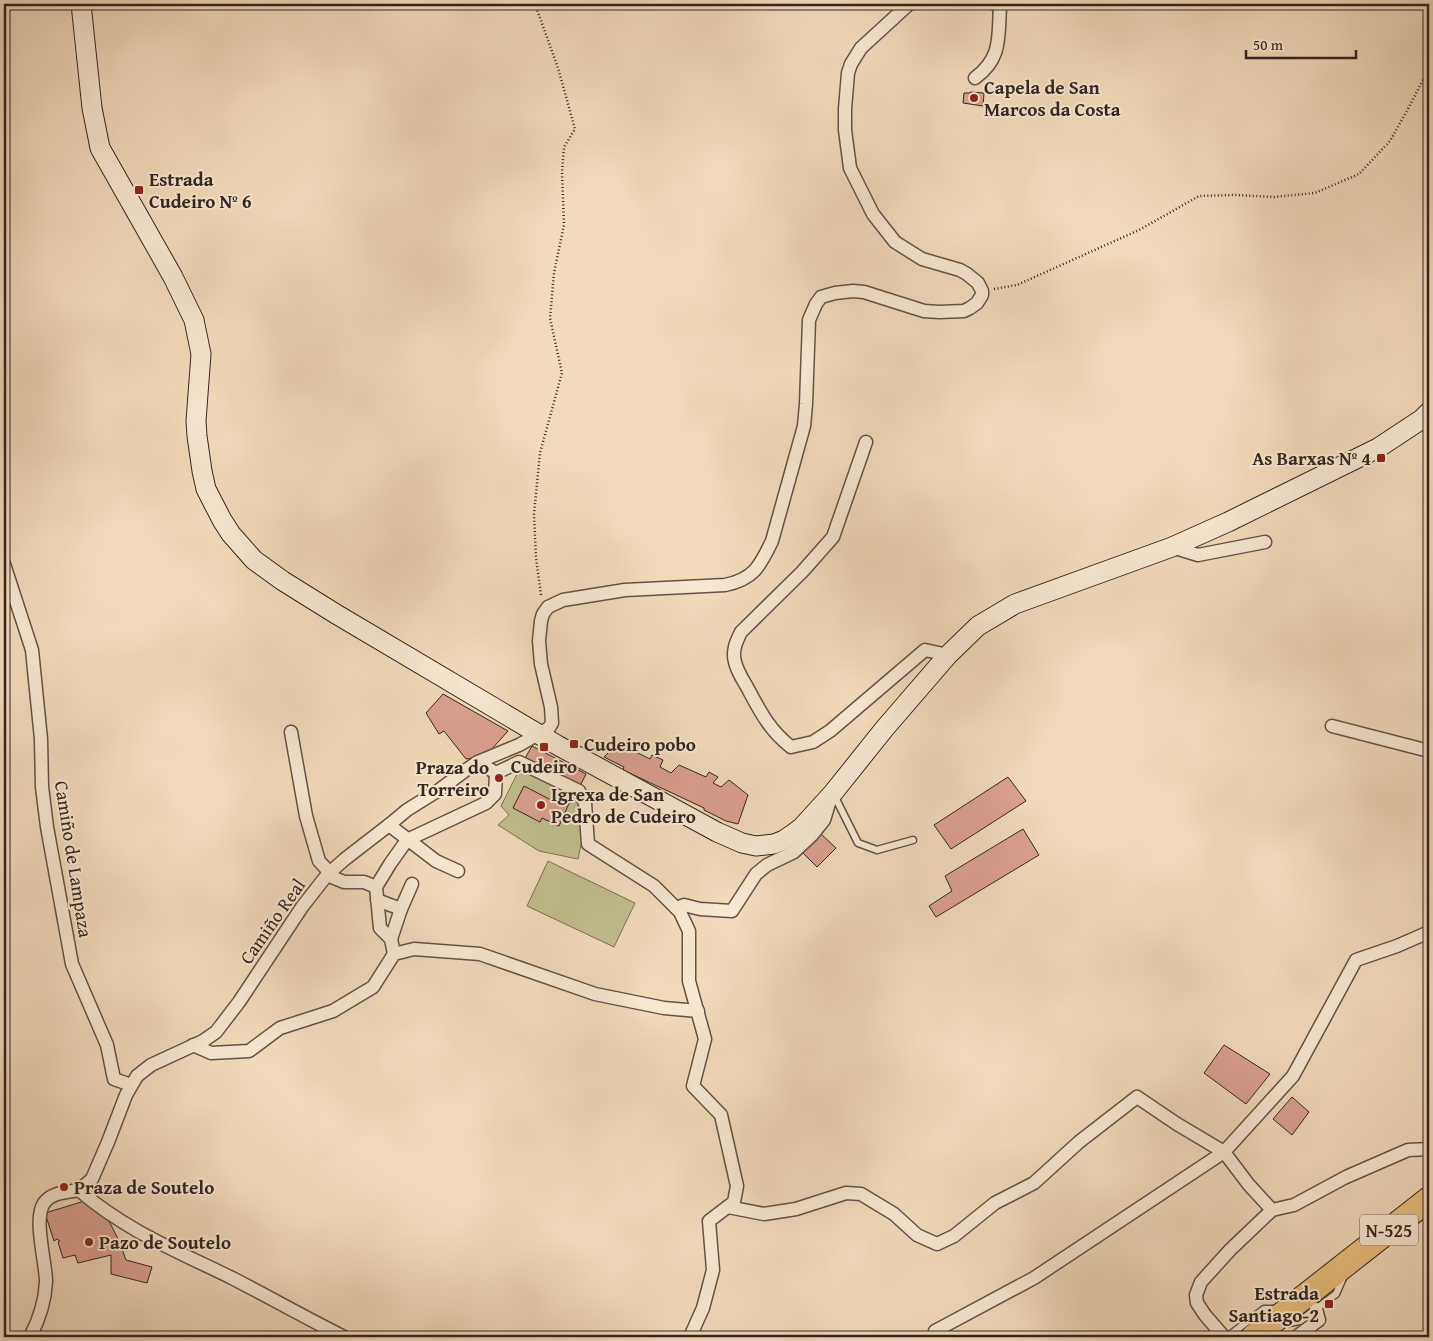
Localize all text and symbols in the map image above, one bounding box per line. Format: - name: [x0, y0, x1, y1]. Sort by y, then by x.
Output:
- scale bar: [1246, 28, 1356, 60]
- text: 50 m: [1253, 34, 1284, 55]
- place label: Capela de San Marcos da Costa: [984, 73, 1121, 123]
- marker: Capela de San Marcos da Costa: [968, 92, 980, 104]
- place label: Estrada Cudeiro Nº 6: [149, 165, 252, 215]
- marker: Estrada Cudeiro Nº 6: [133, 184, 145, 196]
- place label: As Barxas Nº 4: [1252, 444, 1371, 472]
- marker: As Barxas Nº 4: [1375, 452, 1387, 464]
- place label: Cudeiro pobo: [584, 730, 696, 758]
- marker: Cudeiro pobo: [568, 738, 580, 750]
- marker: Cudeiro: [538, 741, 550, 753]
- place label: Cudeiro: [511, 752, 577, 780]
- place label: Praza do Torreiro: [416, 753, 489, 803]
- marker: Praza do Torreiro: [493, 772, 505, 784]
- street label: Camiño de Lampaza: [48, 779, 100, 939]
- place label: Igrexa de San Pedro de Cudeiro: [551, 780, 696, 830]
- marker: Igrexa de San Pedro de Cudeiro: [535, 799, 547, 811]
- street label: Camiño Real: [232, 872, 312, 970]
- place label: Praza de Soutelo: [74, 1173, 214, 1201]
- marker: Praza de Soutelo: [58, 1181, 70, 1193]
- road number: N-525: [1360, 1214, 1418, 1246]
- place label: Pazo de Soutelo: [99, 1228, 231, 1256]
- marker: Pazo de Soutelo: [83, 1236, 95, 1248]
- place label: Estrada Santiago-2: [1228, 1279, 1319, 1329]
- marker: Estrada Santiago-2: [1323, 1298, 1335, 1310]

